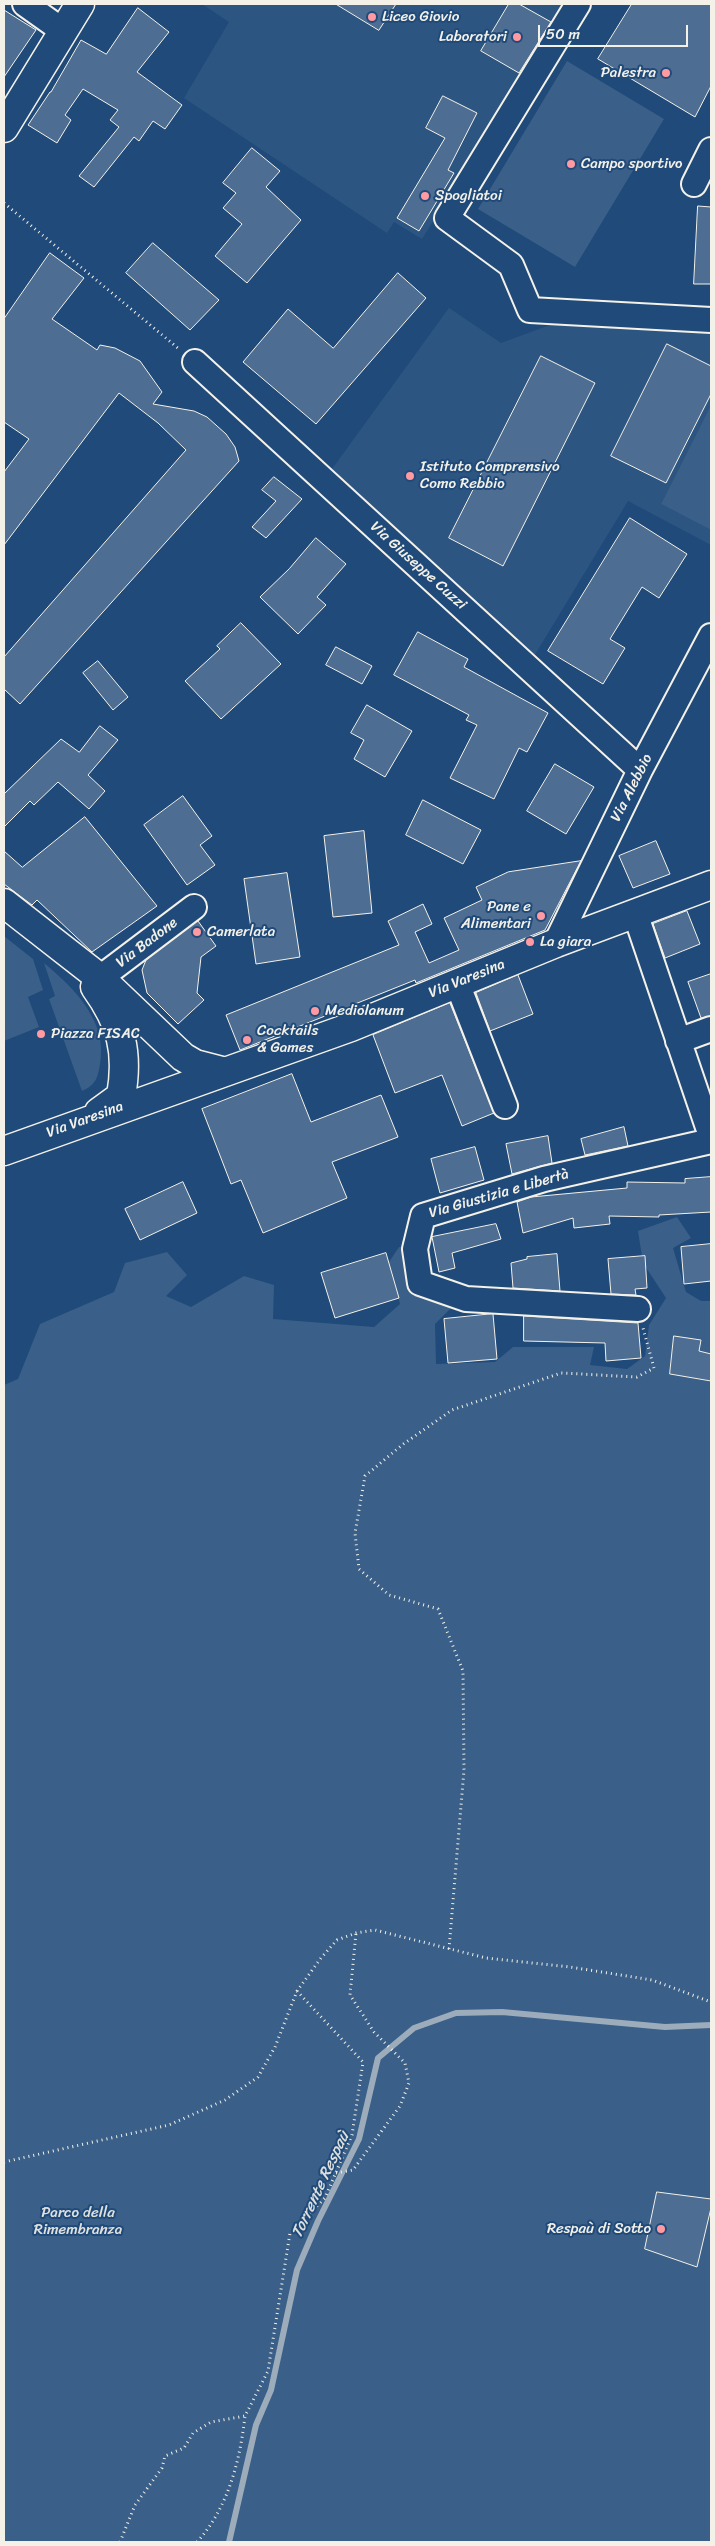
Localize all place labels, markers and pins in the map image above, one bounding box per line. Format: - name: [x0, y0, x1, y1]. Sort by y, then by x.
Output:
- place label: Liceo Giovio: [382, 8, 459, 26]
- marker: Liceo Giovio: [366, 11, 378, 23]
- place label: Laboratori: [439, 28, 507, 46]
- marker: Laboratori: [511, 31, 523, 43]
- place label: Palestra: [601, 64, 656, 82]
- marker: Palestra: [660, 67, 672, 79]
- place label: Campo sportivo: [581, 155, 683, 173]
- marker: Campo sportivo: [565, 158, 577, 170]
- place label: Spogliatoi: [435, 187, 502, 205]
- marker: Spogliatoi: [419, 190, 431, 202]
- place label: Istituto Comprensivo Como Rebbio: [420, 458, 559, 493]
- marker: Istituto Comprensivo Como Rebbio: [404, 470, 416, 482]
- place label: Pane e Alimentari: [461, 898, 531, 933]
- marker: Pane e Alimentari: [535, 910, 547, 922]
- place label: Camerlata: [207, 923, 275, 941]
- marker: Camerlata: [191, 926, 203, 938]
- place label: La giara: [540, 933, 591, 951]
- marker: La giara: [524, 936, 536, 948]
- place label: Mediolanum: [325, 1002, 404, 1020]
- marker: Mediolanum: [309, 1005, 321, 1017]
- place label: Cocktails & Games: [257, 1022, 318, 1057]
- place label: Piazza FISAC: [51, 1025, 140, 1043]
- marker: Piazza FISAC: [35, 1028, 47, 1040]
- marker: Cocktails & Games: [241, 1034, 253, 1046]
- place label: Respaù di Sotto: [547, 2220, 651, 2238]
- marker: Respaù di Sotto: [655, 2223, 667, 2235]

